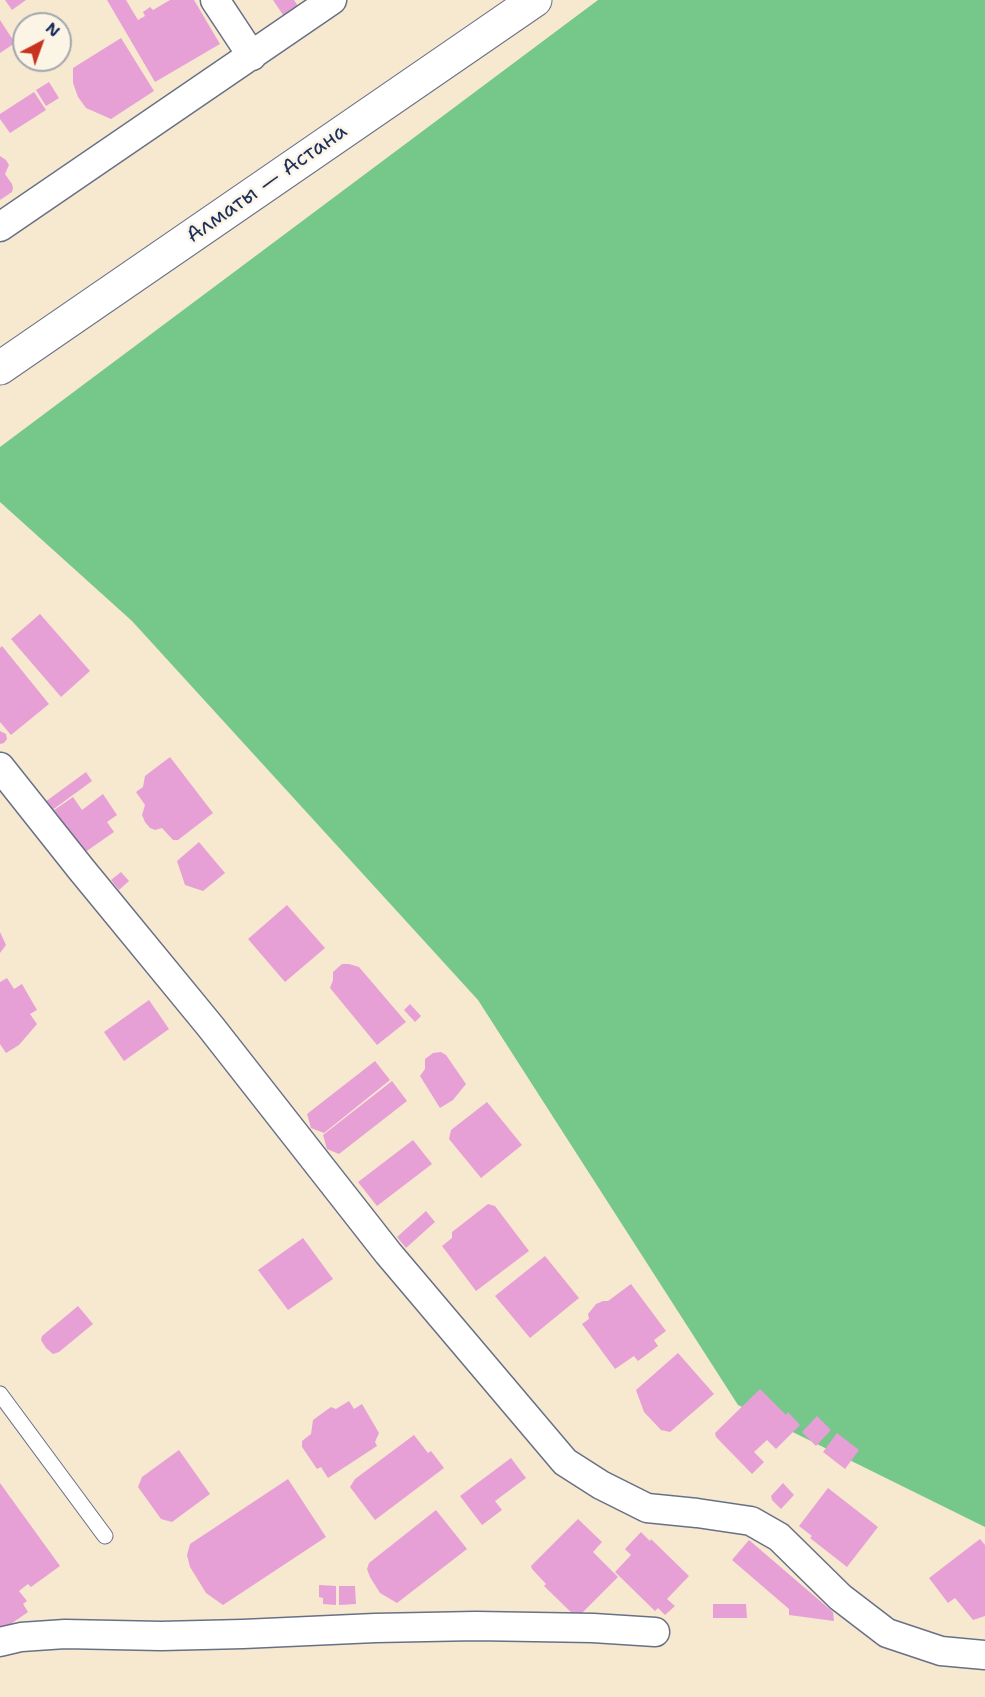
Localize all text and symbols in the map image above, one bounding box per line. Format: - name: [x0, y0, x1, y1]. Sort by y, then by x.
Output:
- north arrow: [12, 12, 72, 72]
- text: N: [41, 17, 65, 42]
- street label: Алматы — Астана: [182, 119, 352, 249]

